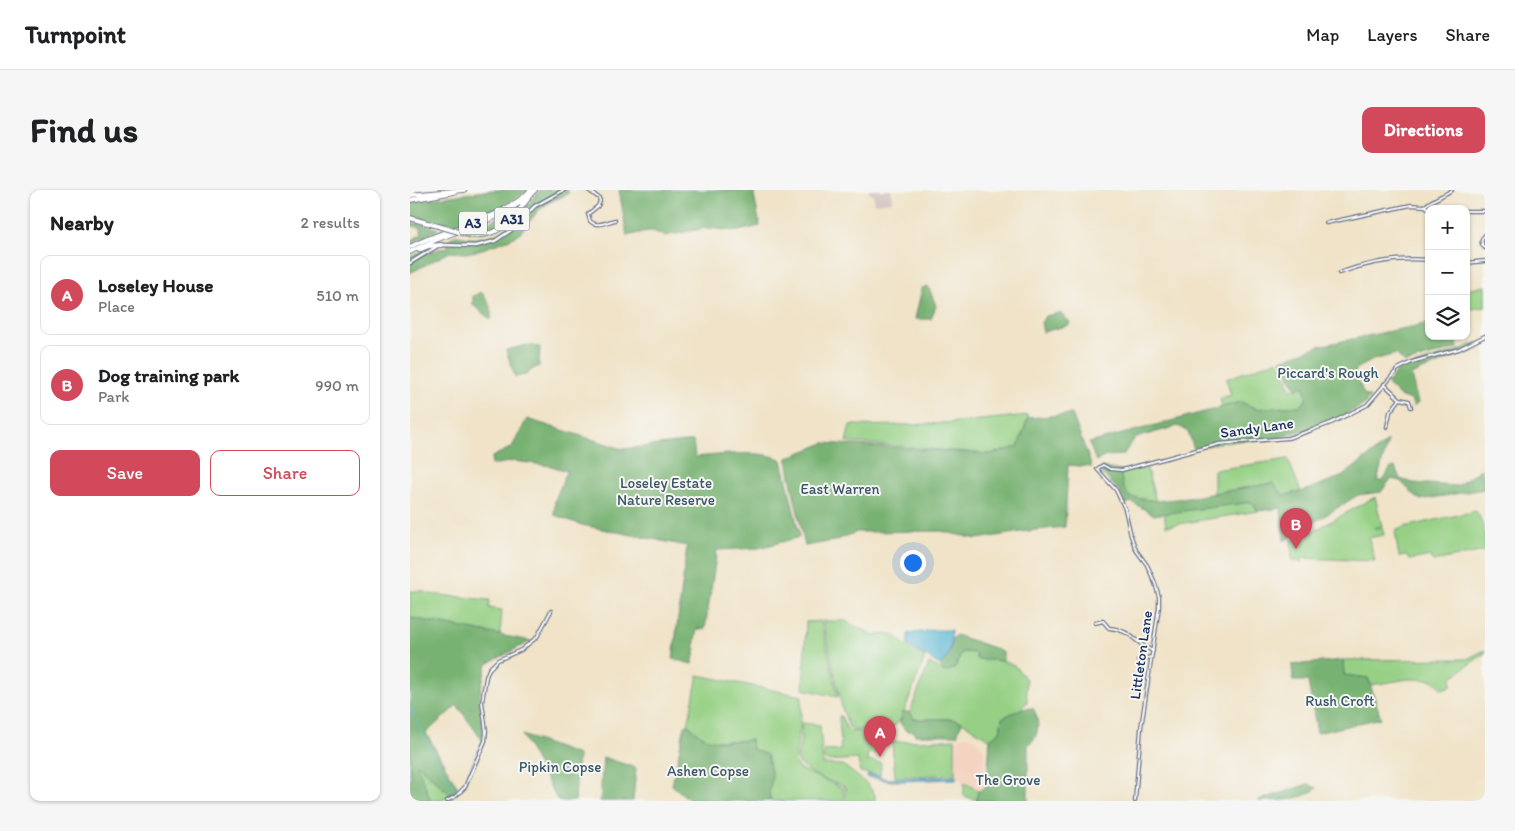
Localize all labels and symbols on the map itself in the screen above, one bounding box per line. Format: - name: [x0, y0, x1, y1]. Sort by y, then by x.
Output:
- road number: A31: [494, 208, 530, 230]
- road number: A3: [459, 212, 487, 234]
- park label: Piccard's Rough: [1277, 364, 1379, 382]
- street label: Sandy Lane: [1219, 414, 1295, 442]
- park label: Loseley Estate Nature Reserve: [617, 474, 715, 509]
- park label: East Warren: [800, 480, 880, 498]
- pin: B: [1280, 508, 1312, 549]
- your location: [900, 550, 926, 576]
- street label: Littleton Lane: [1126, 609, 1156, 701]
- park label: Rush Croft: [1305, 692, 1375, 710]
- pin: A: [864, 716, 896, 757]
- park label: Pipkin Copse: [519, 758, 601, 776]
- park label: Ashen Copse: [667, 762, 749, 780]
- park label: The Grove: [976, 771, 1040, 789]

